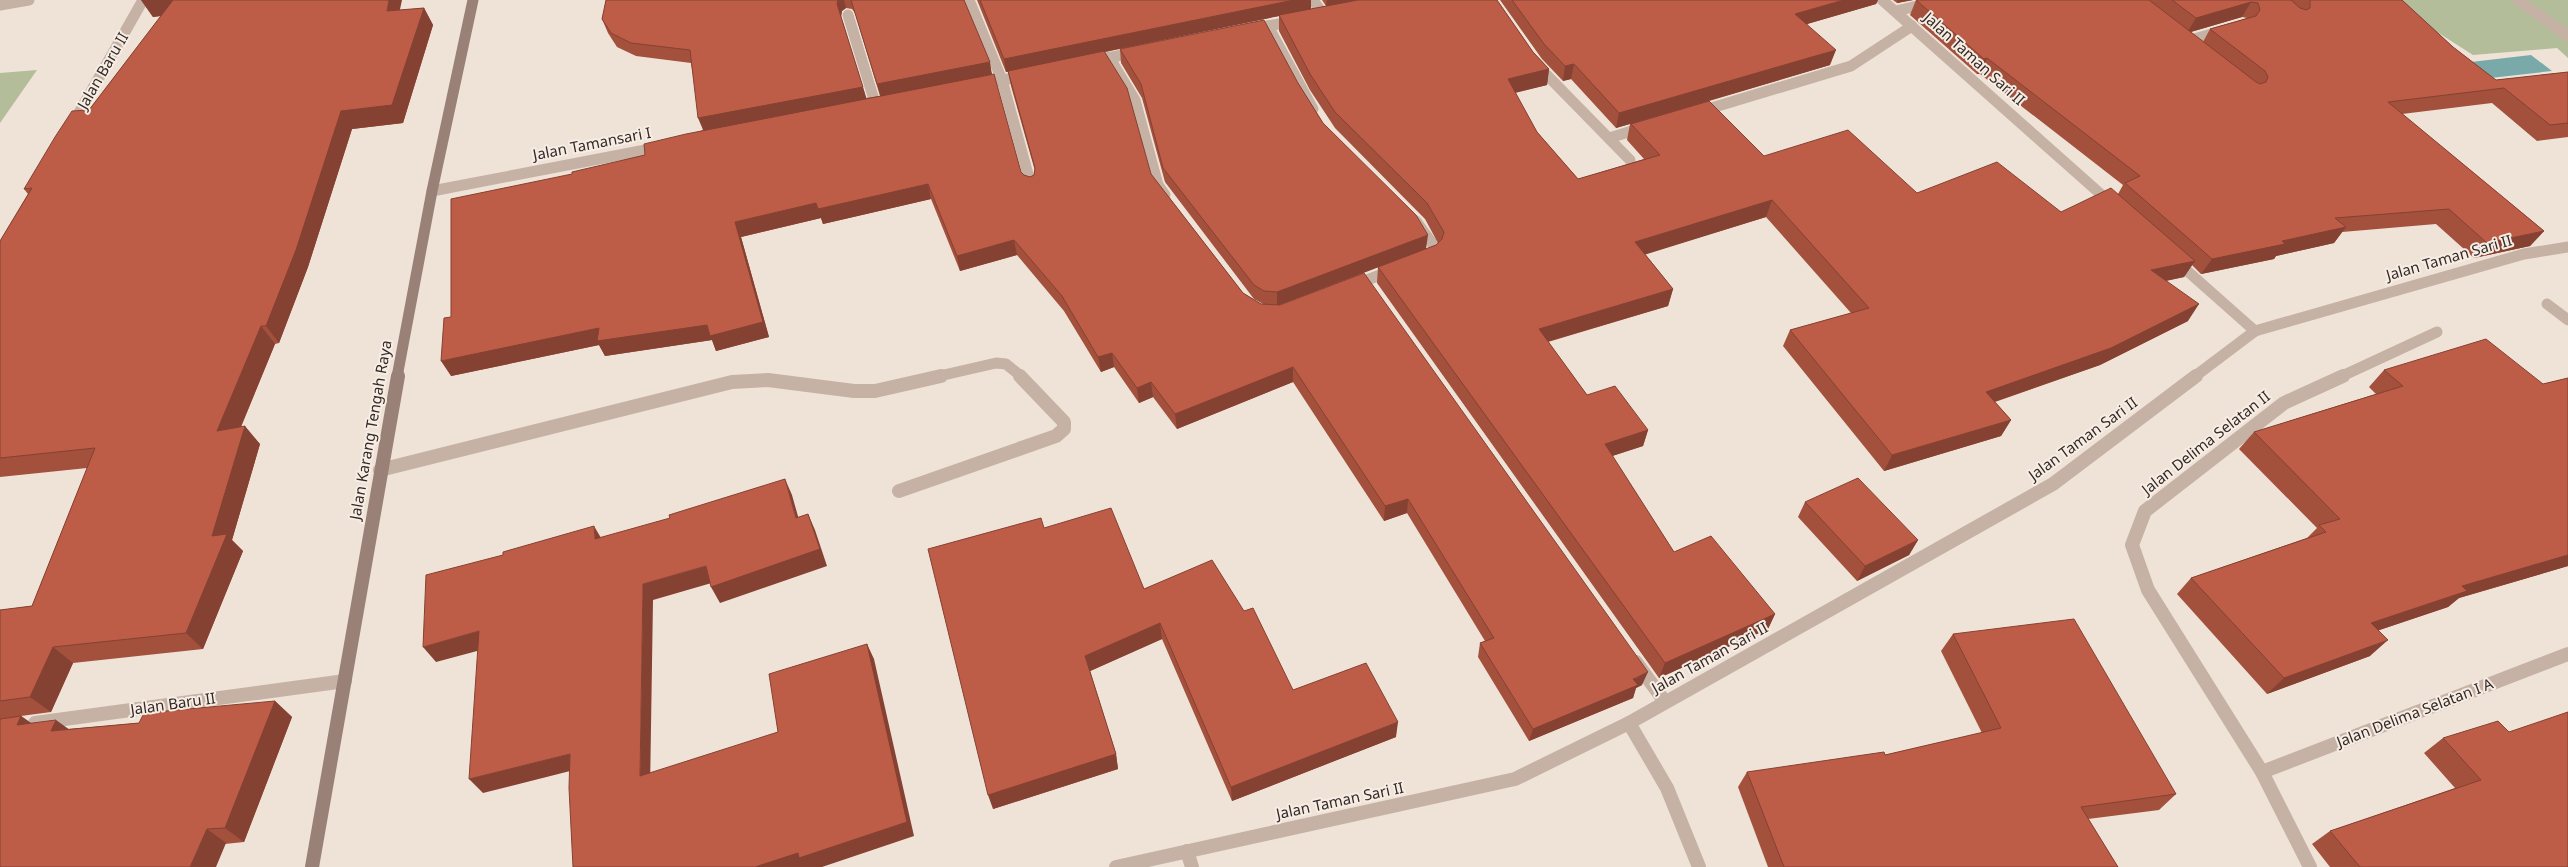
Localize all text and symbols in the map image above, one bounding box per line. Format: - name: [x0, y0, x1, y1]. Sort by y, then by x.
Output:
- street label: Jalan Taman Sari II: [1918, 6, 2030, 109]
- street label: Jalan Baru II: [71, 28, 132, 114]
- street label: Jalan Tamansari I: [529, 122, 653, 165]
- street label: Jalan Taman Sari II: [2382, 230, 2514, 285]
- street label: Jalan Karang Tengah Raya: [344, 338, 396, 523]
- street label: Jalan Delima Selatan II: [2136, 386, 2274, 500]
- street label: Jalan Taman Sari II: [2022, 392, 2141, 486]
- street label: Jalan Taman Sari II: [1646, 617, 1771, 698]
- street label: Jalan Delima Selatan I A: [2332, 673, 2496, 752]
- street label: Jalan Baru II: [127, 687, 217, 719]
- street label: Jalan Taman Sari II: [1272, 777, 1405, 824]

